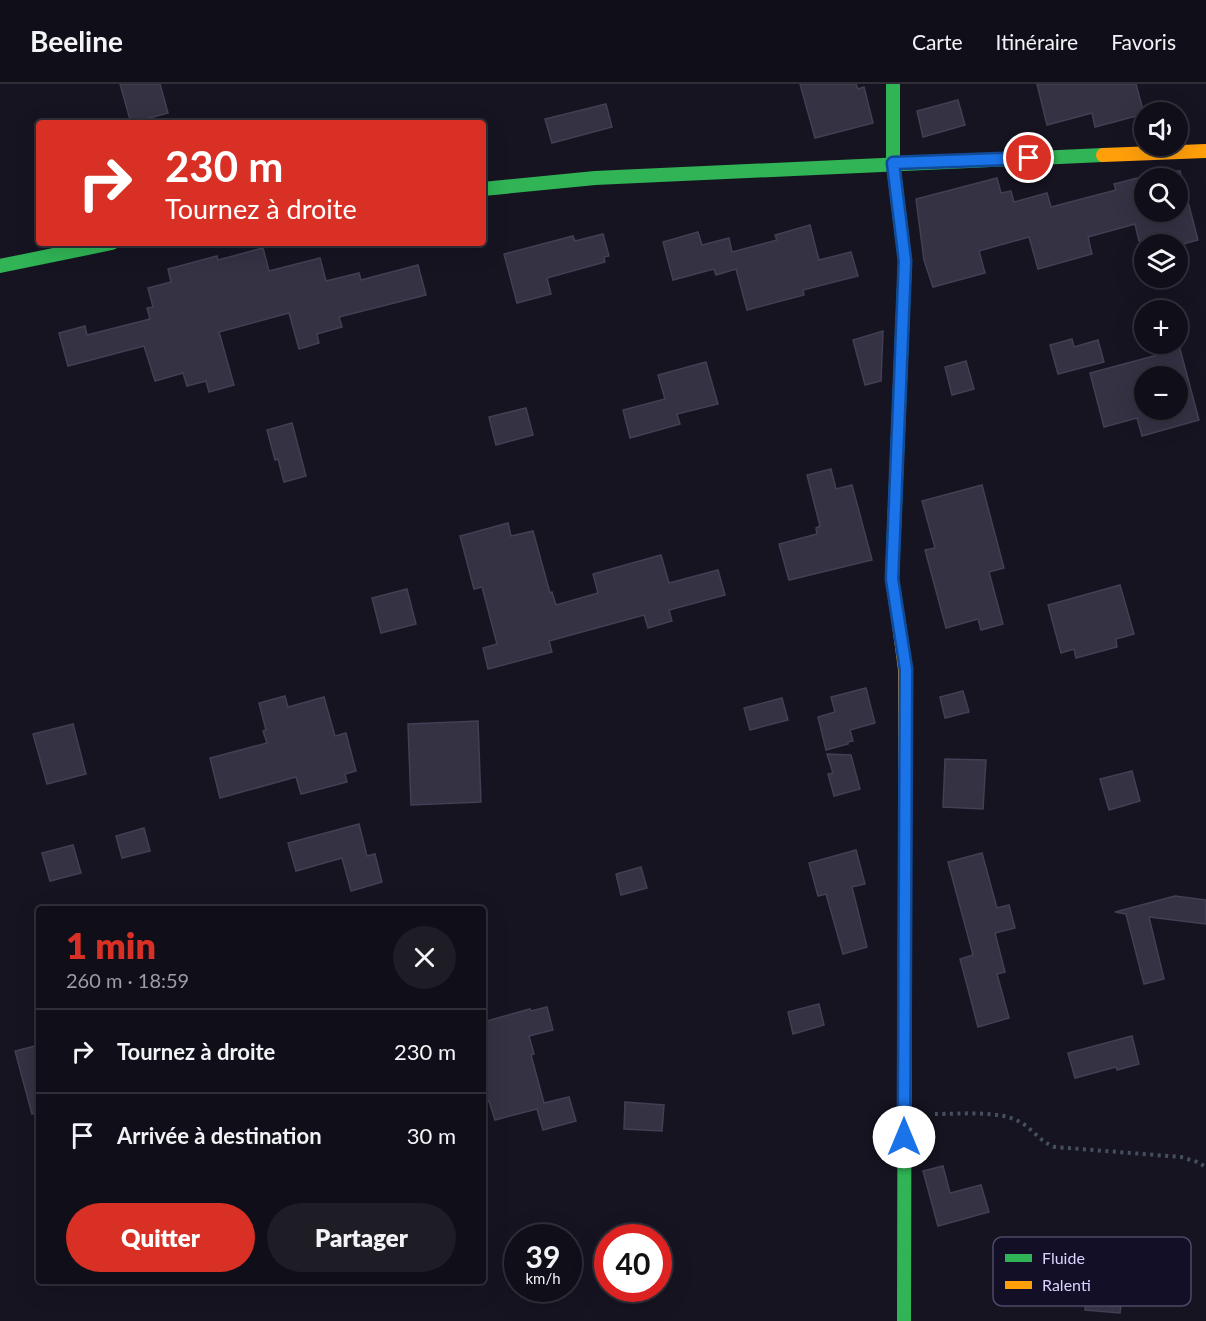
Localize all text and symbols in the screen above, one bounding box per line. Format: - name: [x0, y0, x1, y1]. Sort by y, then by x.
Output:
- text: Beeline: [30, 24, 123, 58]
- text: Carte: [912, 29, 963, 54]
- text: Itinéraire: [996, 29, 1078, 54]
- text: Favoris: [1111, 29, 1176, 54]
- map controls: [1134, 102, 1188, 420]
- button: sound: [1134, 102, 1188, 156]
- pin: [1003, 132, 1054, 183]
- text: 230 m: [165, 141, 283, 191]
- icon: arrive: [1012, 141, 1045, 174]
- icon: right: [66, 144, 144, 222]
- button: search: [1134, 168, 1188, 222]
- text: Tournez à droite: [165, 192, 357, 225]
- button: layers: [1134, 234, 1188, 288]
- button: +: [1134, 300, 1188, 354]
- button: −: [1134, 366, 1188, 420]
- text: 1 min: [66, 923, 156, 967]
- button: close: [393, 926, 456, 989]
- text: 260 m · 18:59: [66, 968, 189, 992]
- icon: right: [66, 1035, 99, 1068]
- text: Tournez à droite: [117, 1038, 275, 1065]
- text: 230 m: [394, 1038, 456, 1065]
- position arrow: [872, 1105, 936, 1169]
- icon: arrive: [66, 1119, 99, 1152]
- text: Arrivée à destination: [117, 1122, 322, 1149]
- text: 30 m: [407, 1122, 456, 1149]
- button: Quitter: [66, 1203, 255, 1272]
- button: Partager: [267, 1203, 456, 1272]
- speed limit sign: 40: [594, 1224, 672, 1302]
- legend: [993, 1237, 1191, 1306]
- text: 39: [526, 1238, 560, 1274]
- text: Fluide: [1042, 1248, 1085, 1267]
- text: km/h: [525, 1269, 561, 1287]
- text: Ralenti: [1042, 1275, 1091, 1294]

